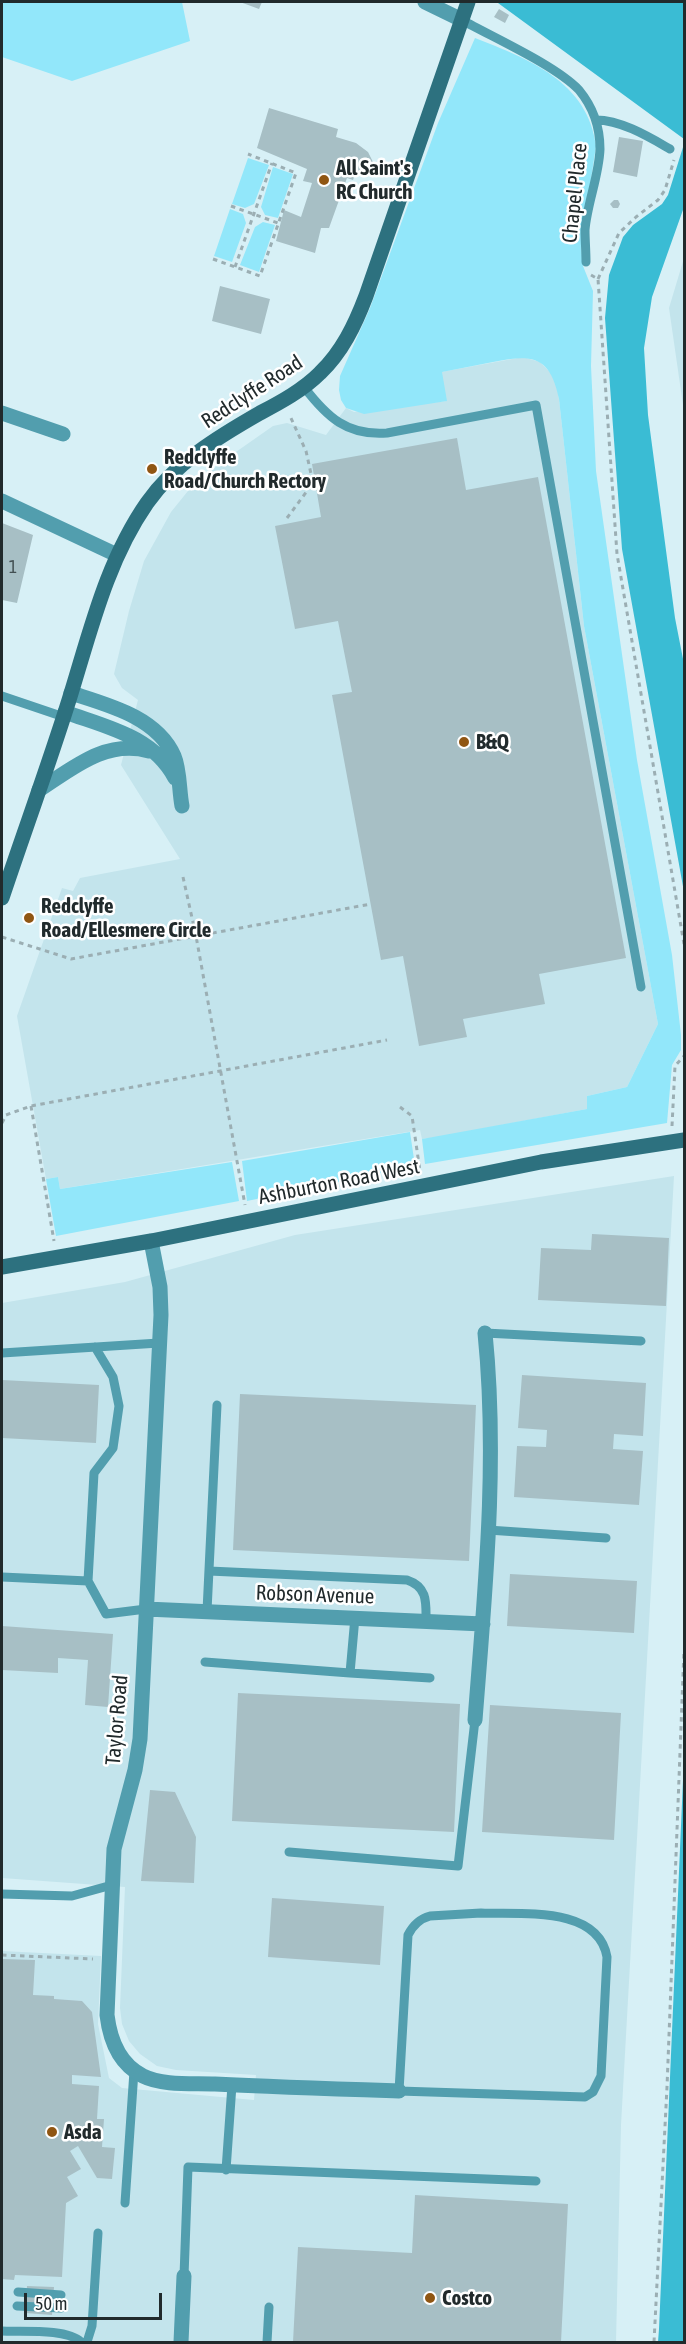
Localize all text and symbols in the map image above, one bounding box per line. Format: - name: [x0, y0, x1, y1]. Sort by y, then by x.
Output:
- street label: Chapel Place: [557, 142, 593, 244]
- place label: All Saint's RC Church: [336, 155, 413, 205]
- marker: All Saint's RC Church: [317, 173, 331, 187]
- street label: Redclyffe Road: [197, 350, 307, 434]
- place label: Redclyffe Road/Church Rectory: [164, 444, 326, 494]
- marker: Redclyffe Road/Church Rectory: [145, 462, 159, 476]
- house number: 1: [9, 556, 17, 578]
- place label: B&Q: [476, 729, 509, 755]
- marker: B&Q: [457, 735, 471, 749]
- place label: Redclyffe Road/Ellesmere Circle: [41, 893, 211, 943]
- marker: Redclyffe Road/Ellesmere Circle: [22, 911, 36, 925]
- street label: Ashburton Road West: [256, 1154, 422, 1210]
- street label: Robson Avenue: [255, 1580, 375, 1610]
- street label: Taylor Road: [101, 1674, 133, 1766]
- place label: Asda: [64, 2119, 101, 2145]
- marker: Asda: [45, 2125, 59, 2139]
- scale bar: [27, 2281, 165, 2319]
- place label: Costco: [442, 2285, 492, 2311]
- marker: Costco: [423, 2291, 437, 2305]
- text: 50 m: [35, 2293, 67, 2314]

